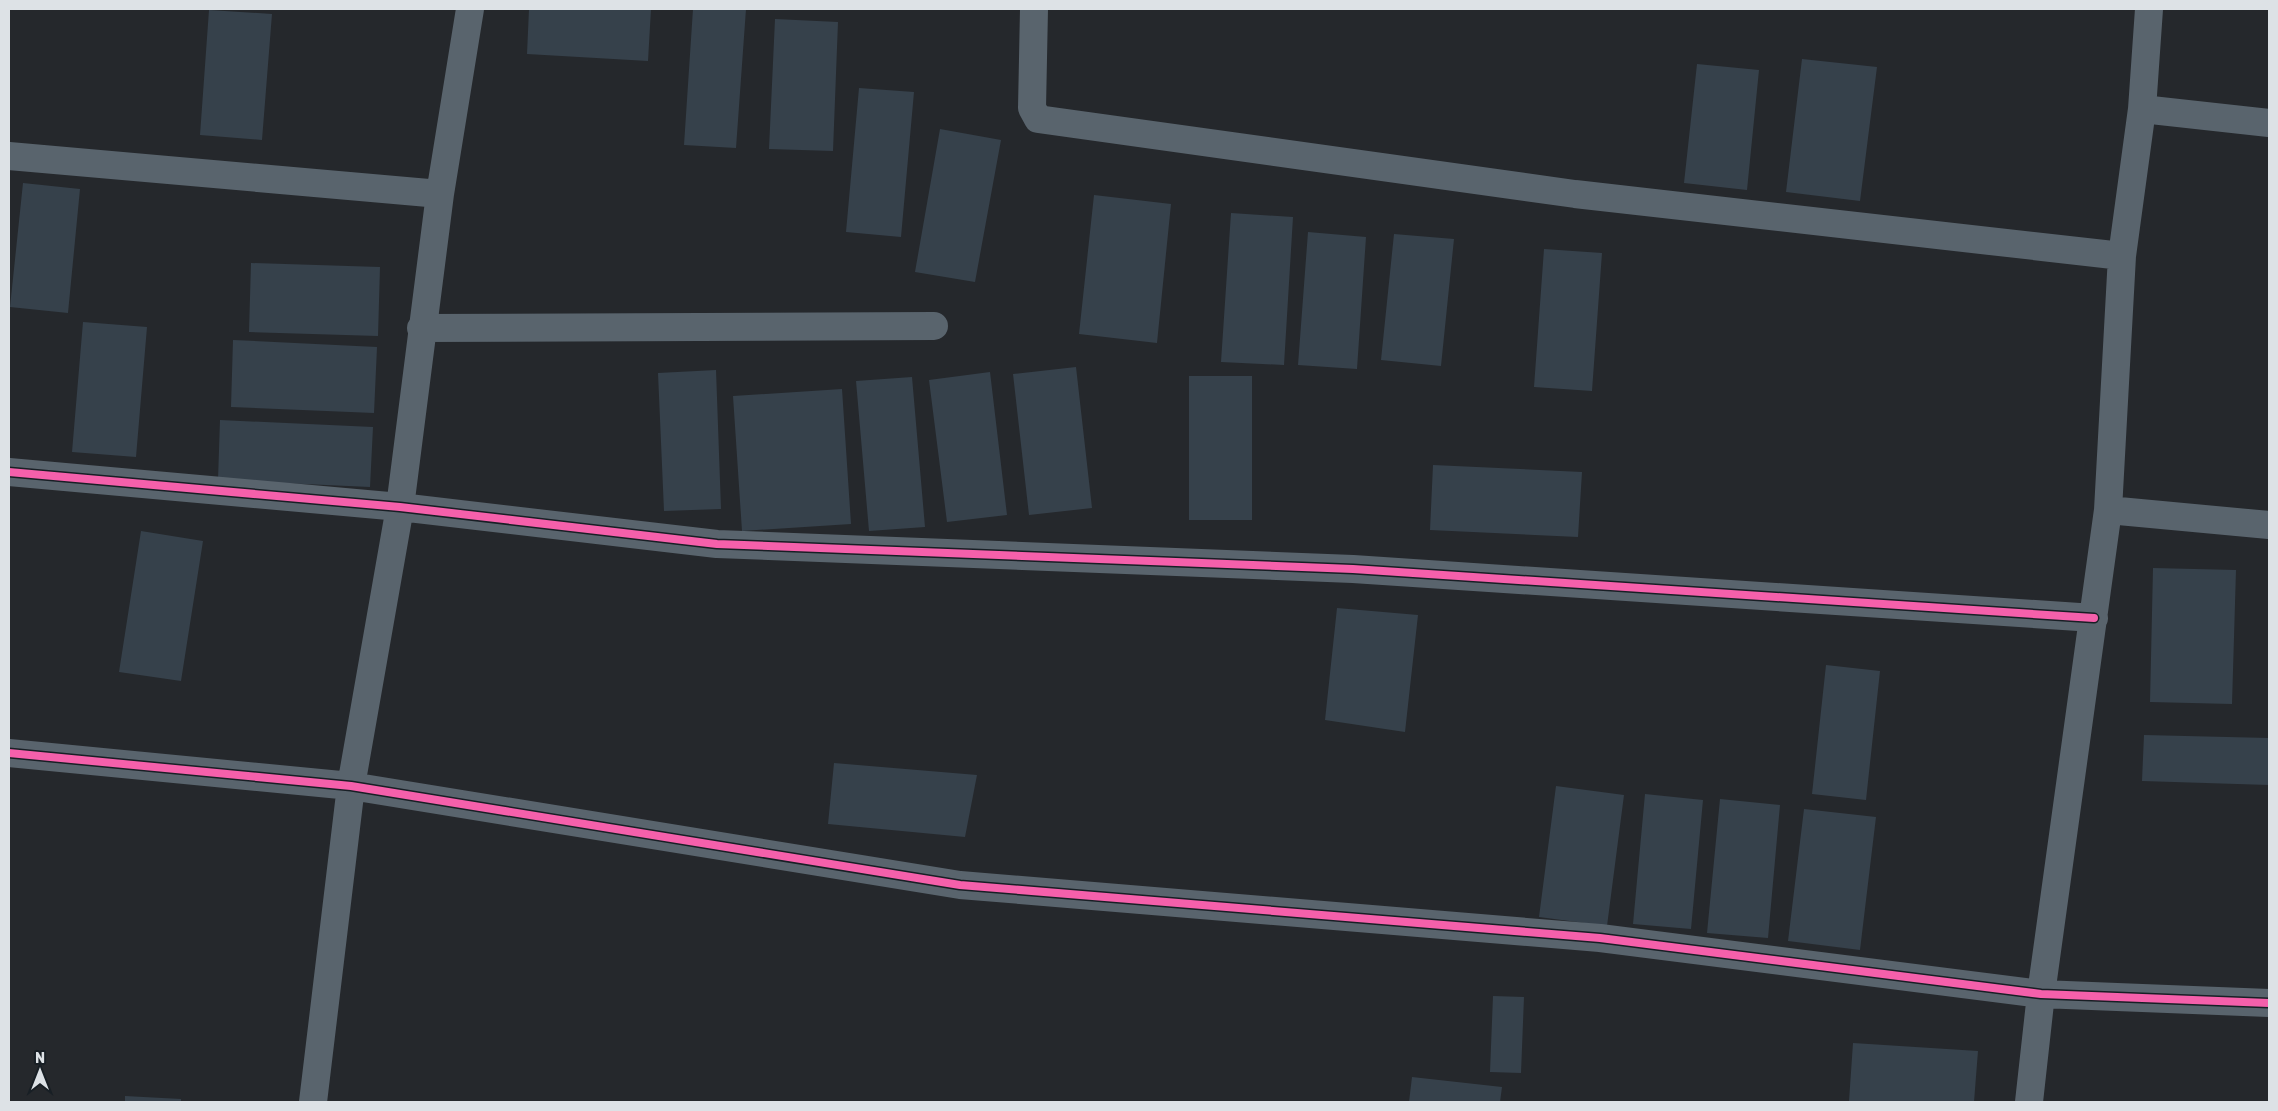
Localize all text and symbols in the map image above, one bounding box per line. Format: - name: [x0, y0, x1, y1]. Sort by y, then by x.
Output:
- north arrow: [15, 1046, 65, 1096]
- text: N: [35, 1050, 45, 1067]

